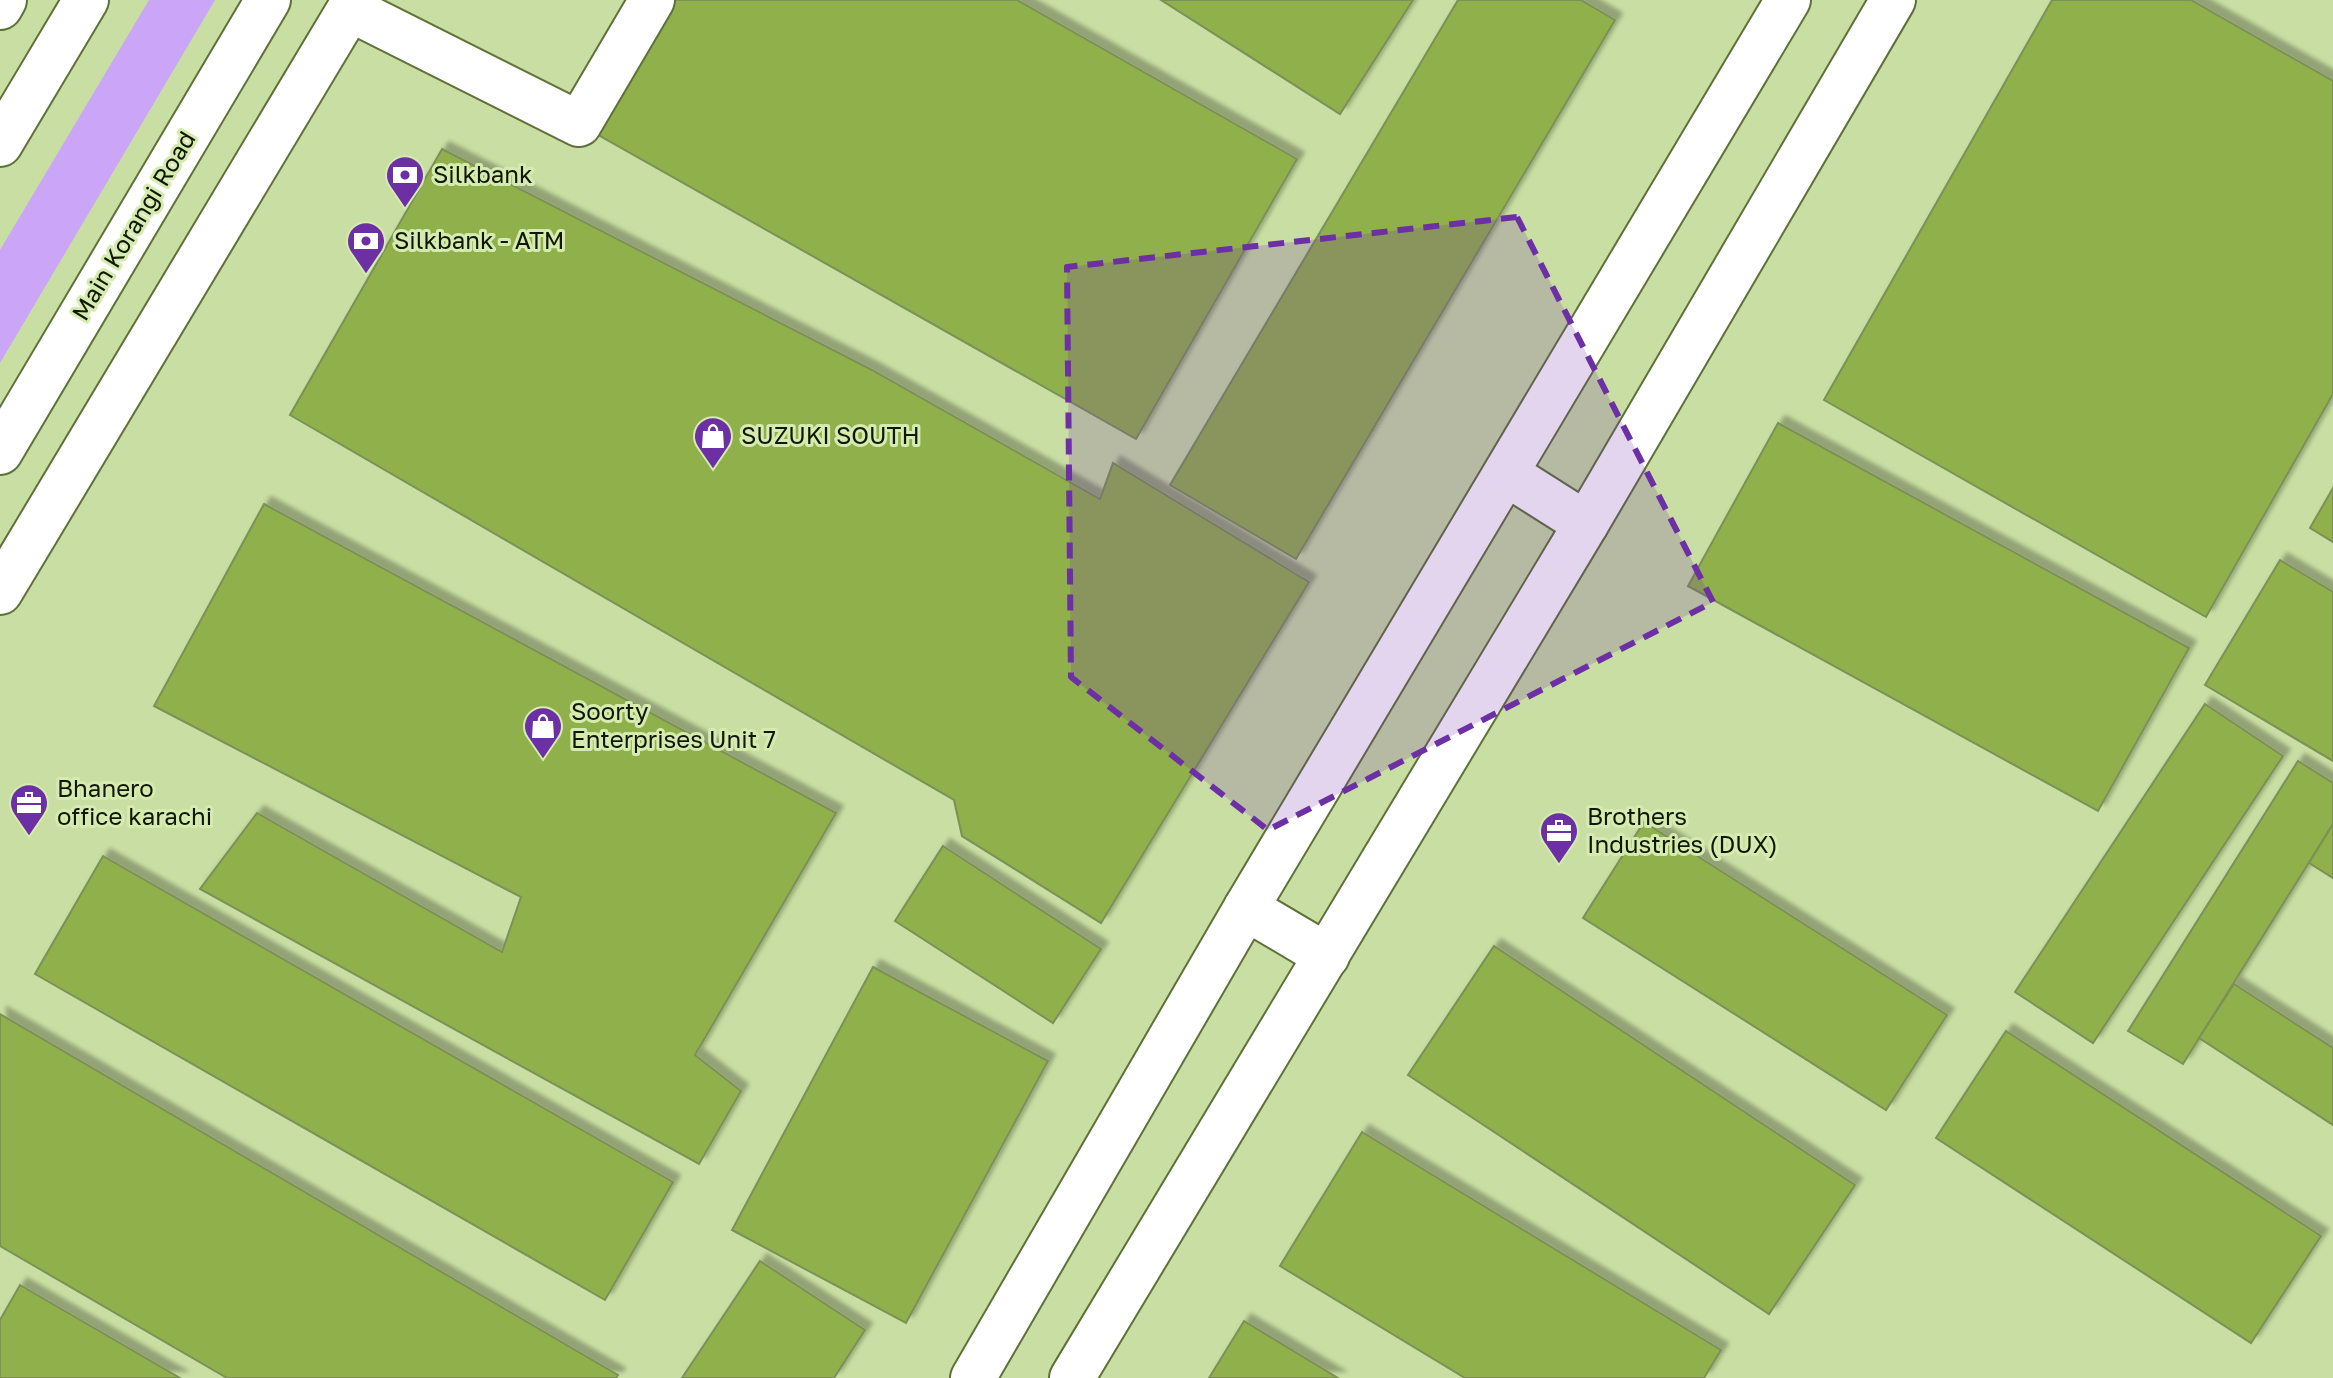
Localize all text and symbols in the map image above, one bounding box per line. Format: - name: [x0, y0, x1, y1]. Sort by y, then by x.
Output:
- street label: Main Korangi Road: [65, 125, 201, 325]
- bank icon: Silkbank: [384, 154, 426, 209]
- place label: Silkbank: [433, 159, 533, 188]
- bank icon: Silkbank - ATM: [345, 220, 387, 275]
- place label: Silkbank - ATM: [394, 225, 564, 254]
- shop icon: SUZUKI SOUTH: [692, 415, 734, 470]
- place label: SUZUKI SOUTH: [741, 420, 920, 449]
- place label: Soorty Enterprises Unit 7: [571, 696, 776, 753]
- shop icon: Soorty Enterprises Unit 7: [522, 705, 564, 760]
- place label: Bhanero office karachi: [57, 773, 212, 830]
- office icon: Bhanero office karachi: [8, 782, 50, 837]
- place label: Brothers Industries (DUX): [1587, 801, 1778, 858]
- office icon: Brothers Industries (DUX): [1538, 810, 1580, 865]

